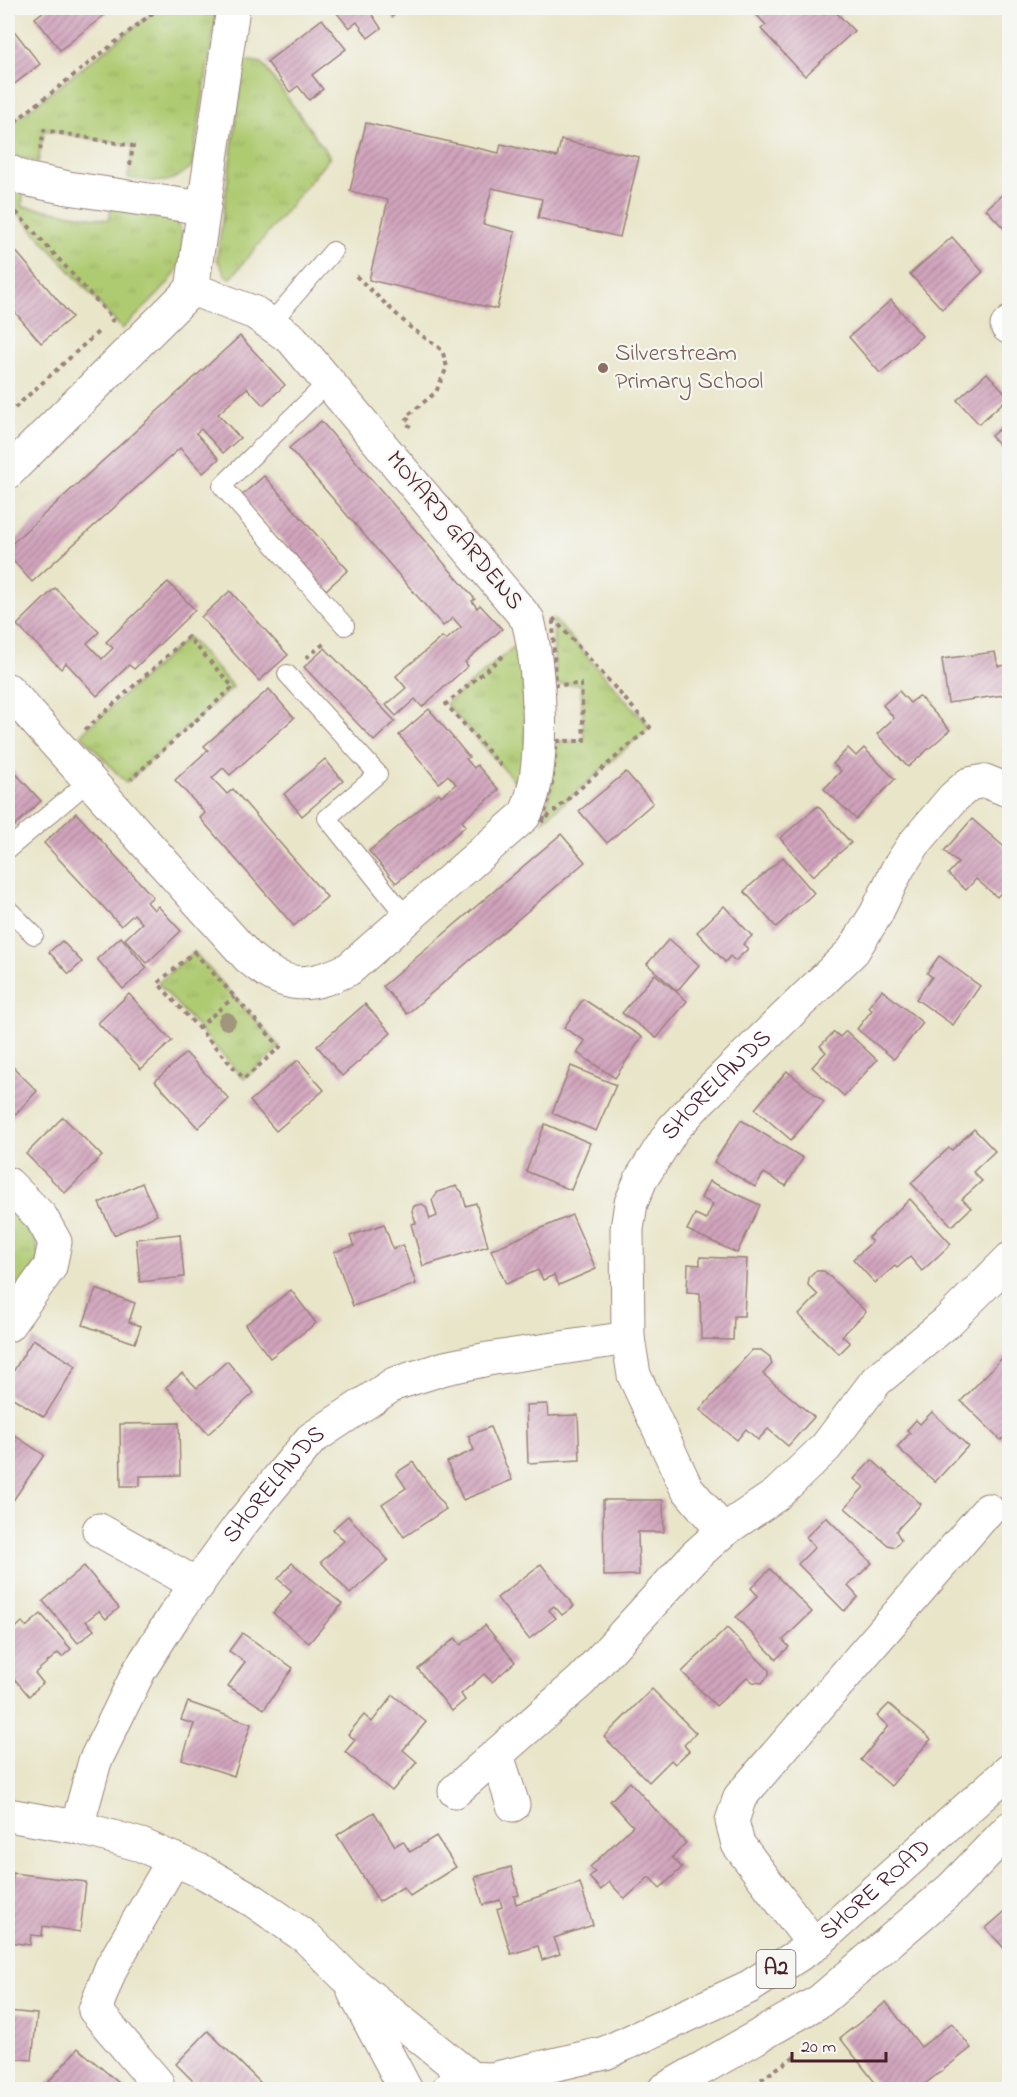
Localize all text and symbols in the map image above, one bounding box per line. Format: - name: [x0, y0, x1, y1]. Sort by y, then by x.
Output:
- place label: Silverstream Primary School: [615, 337, 763, 401]
- marker: Silverstream Primary School: [596, 361, 610, 375]
- street label: MOYARD GARDENS: [377, 444, 531, 618]
- street label: SHORELANDS: [653, 1022, 780, 1147]
- street label: SHORELANDS: [214, 1417, 332, 1551]
- street label: SHORE ROAD: [812, 1831, 939, 1950]
- road number: A2: [756, 1950, 796, 1988]
- scale bar: [792, 2025, 886, 2063]
- text: 20 m: [801, 2035, 836, 2061]

